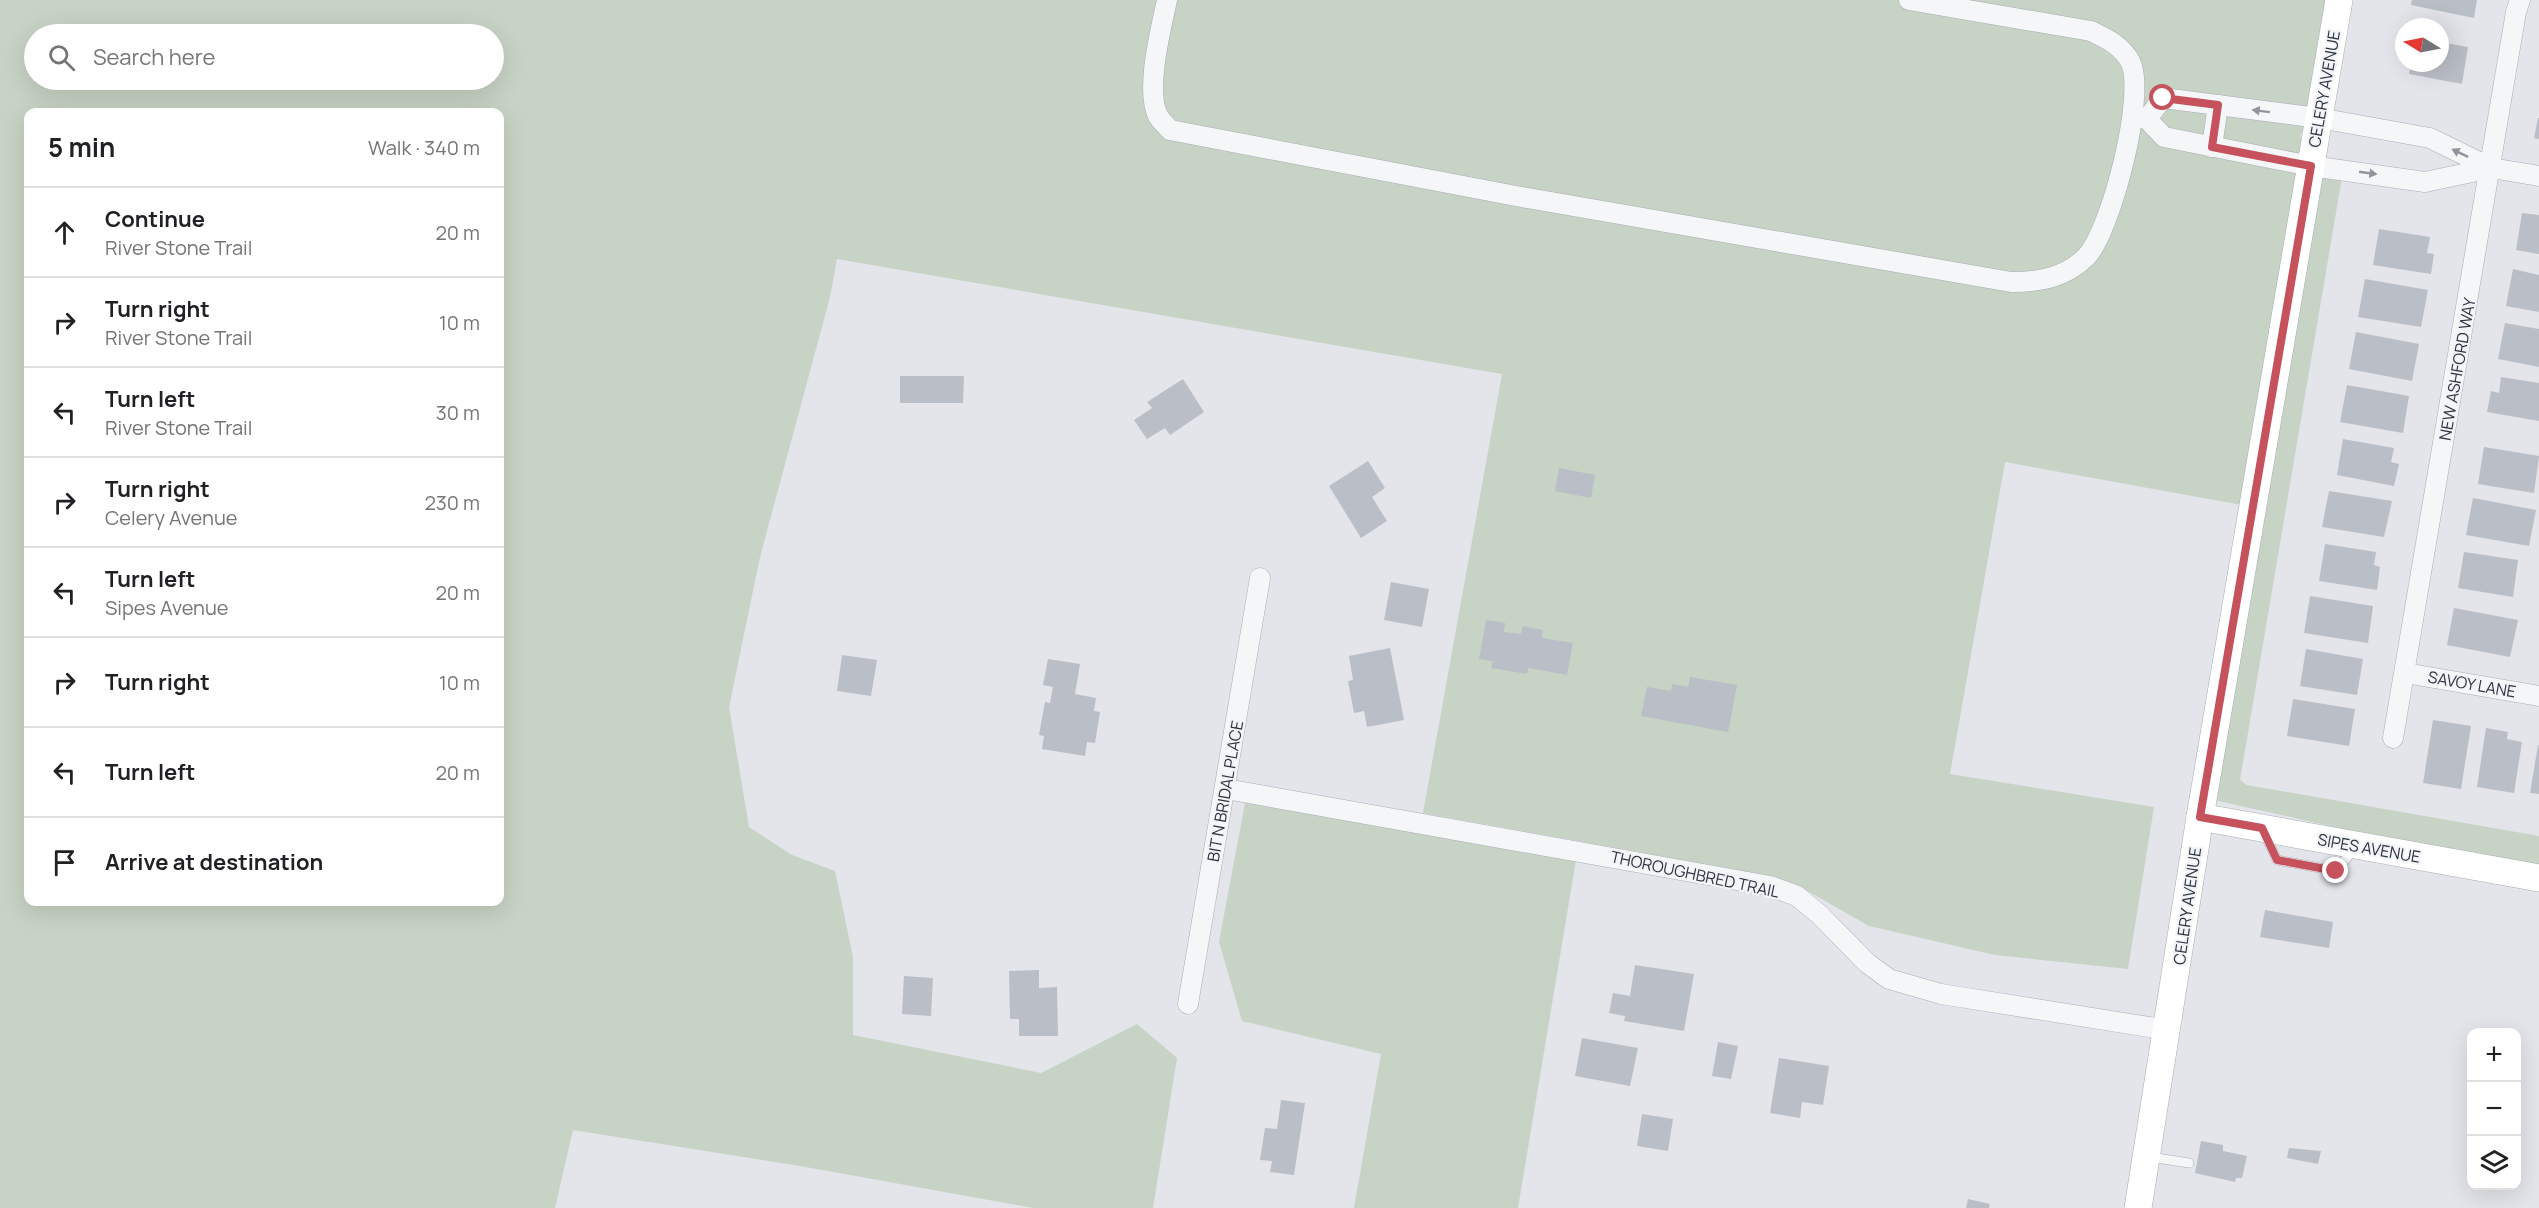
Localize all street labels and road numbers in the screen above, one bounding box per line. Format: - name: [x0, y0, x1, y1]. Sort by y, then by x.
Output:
- street label: CELERY AVENUE: [2303, 29, 2345, 149]
- street label: NEW ASHFORD WAY: [2434, 296, 2480, 442]
- street label: SAVOY LANE: [2426, 665, 2518, 703]
- street label: BIT N BRIDAL PLACE: [1202, 719, 1248, 863]
- street label: SIPES AVENUE: [2316, 828, 2422, 868]
- street label: THOROUGHBRED TRAIL: [1609, 845, 1781, 903]
- street label: CELERY AVENUE: [2168, 846, 2206, 966]

